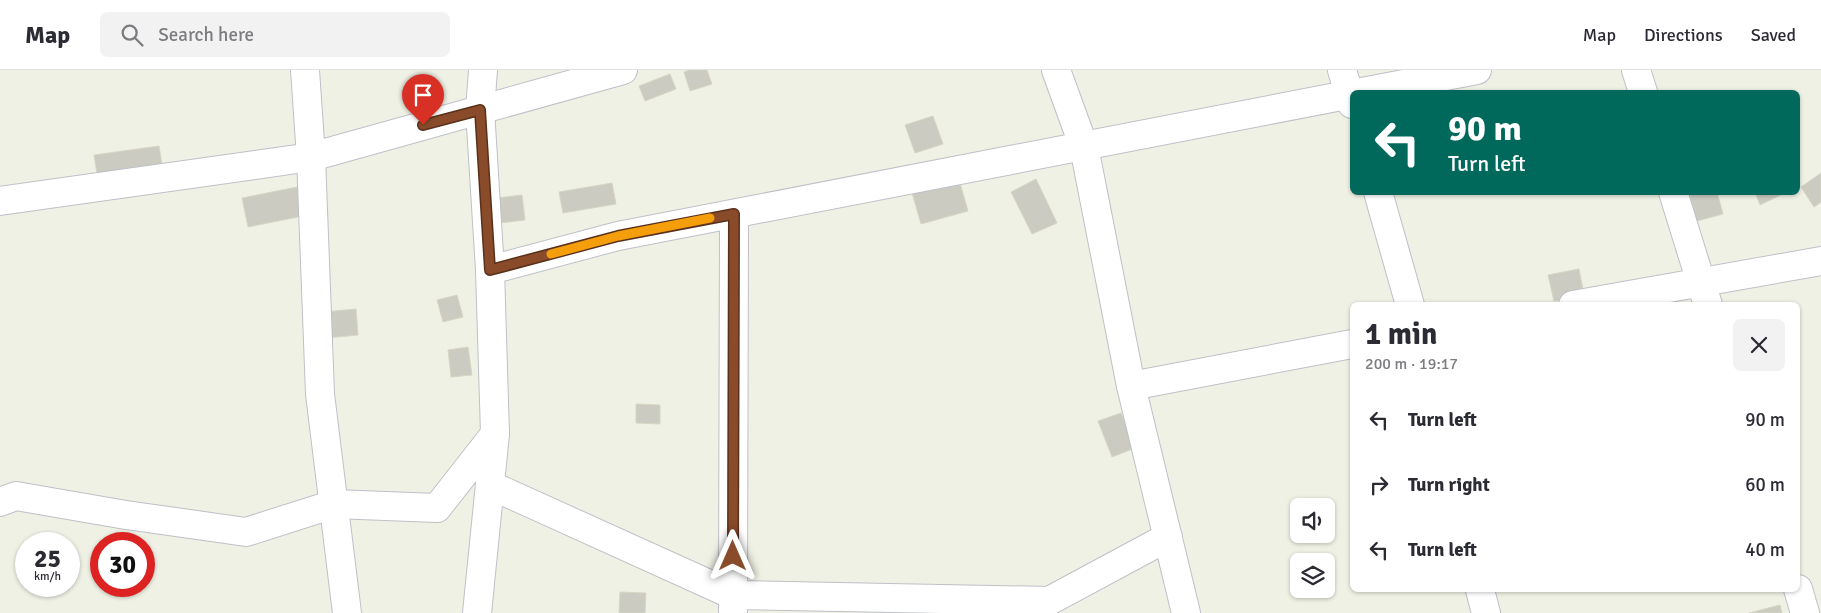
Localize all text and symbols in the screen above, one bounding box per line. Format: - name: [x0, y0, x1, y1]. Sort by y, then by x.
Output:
- search box: [100, 12, 450, 57]
- text: Map: [25, 20, 70, 50]
- icon: search: [118, 21, 146, 49]
- text: Search here: [158, 23, 254, 47]
- text: Map: [1583, 24, 1616, 46]
- text: Directions: [1644, 24, 1723, 46]
- text: Saved: [1751, 24, 1796, 46]
- pin: [402, 74, 444, 125]
- icon: arrive: [409, 81, 437, 109]
- text: 90 m: [1448, 107, 1522, 150]
- icon: left: [1365, 110, 1430, 175]
- text: Turn left: [1448, 150, 1526, 177]
- text: 1 min: [1365, 316, 1437, 353]
- button: close: [1733, 319, 1785, 371]
- text: 200 m · 19:17: [1365, 354, 1458, 374]
- icon: left: [1365, 406, 1393, 434]
- text: Turn left: [1408, 408, 1477, 432]
- text: 90 m: [1745, 408, 1785, 432]
- icon: right: [1365, 471, 1393, 499]
- text: Turn right: [1408, 473, 1490, 497]
- text: 60 m: [1745, 473, 1785, 497]
- map controls: [1290, 498, 1335, 598]
- button: sound: [1290, 498, 1335, 543]
- position arrow: [706, 529, 758, 581]
- speed limit sign: 30: [90, 532, 155, 597]
- icon: left: [1365, 536, 1393, 564]
- text: Turn left: [1408, 538, 1477, 562]
- text: 40 m: [1745, 538, 1785, 562]
- text: 25: [34, 543, 61, 574]
- button: layers: [1290, 553, 1335, 598]
- text: km/h: [34, 569, 61, 584]

